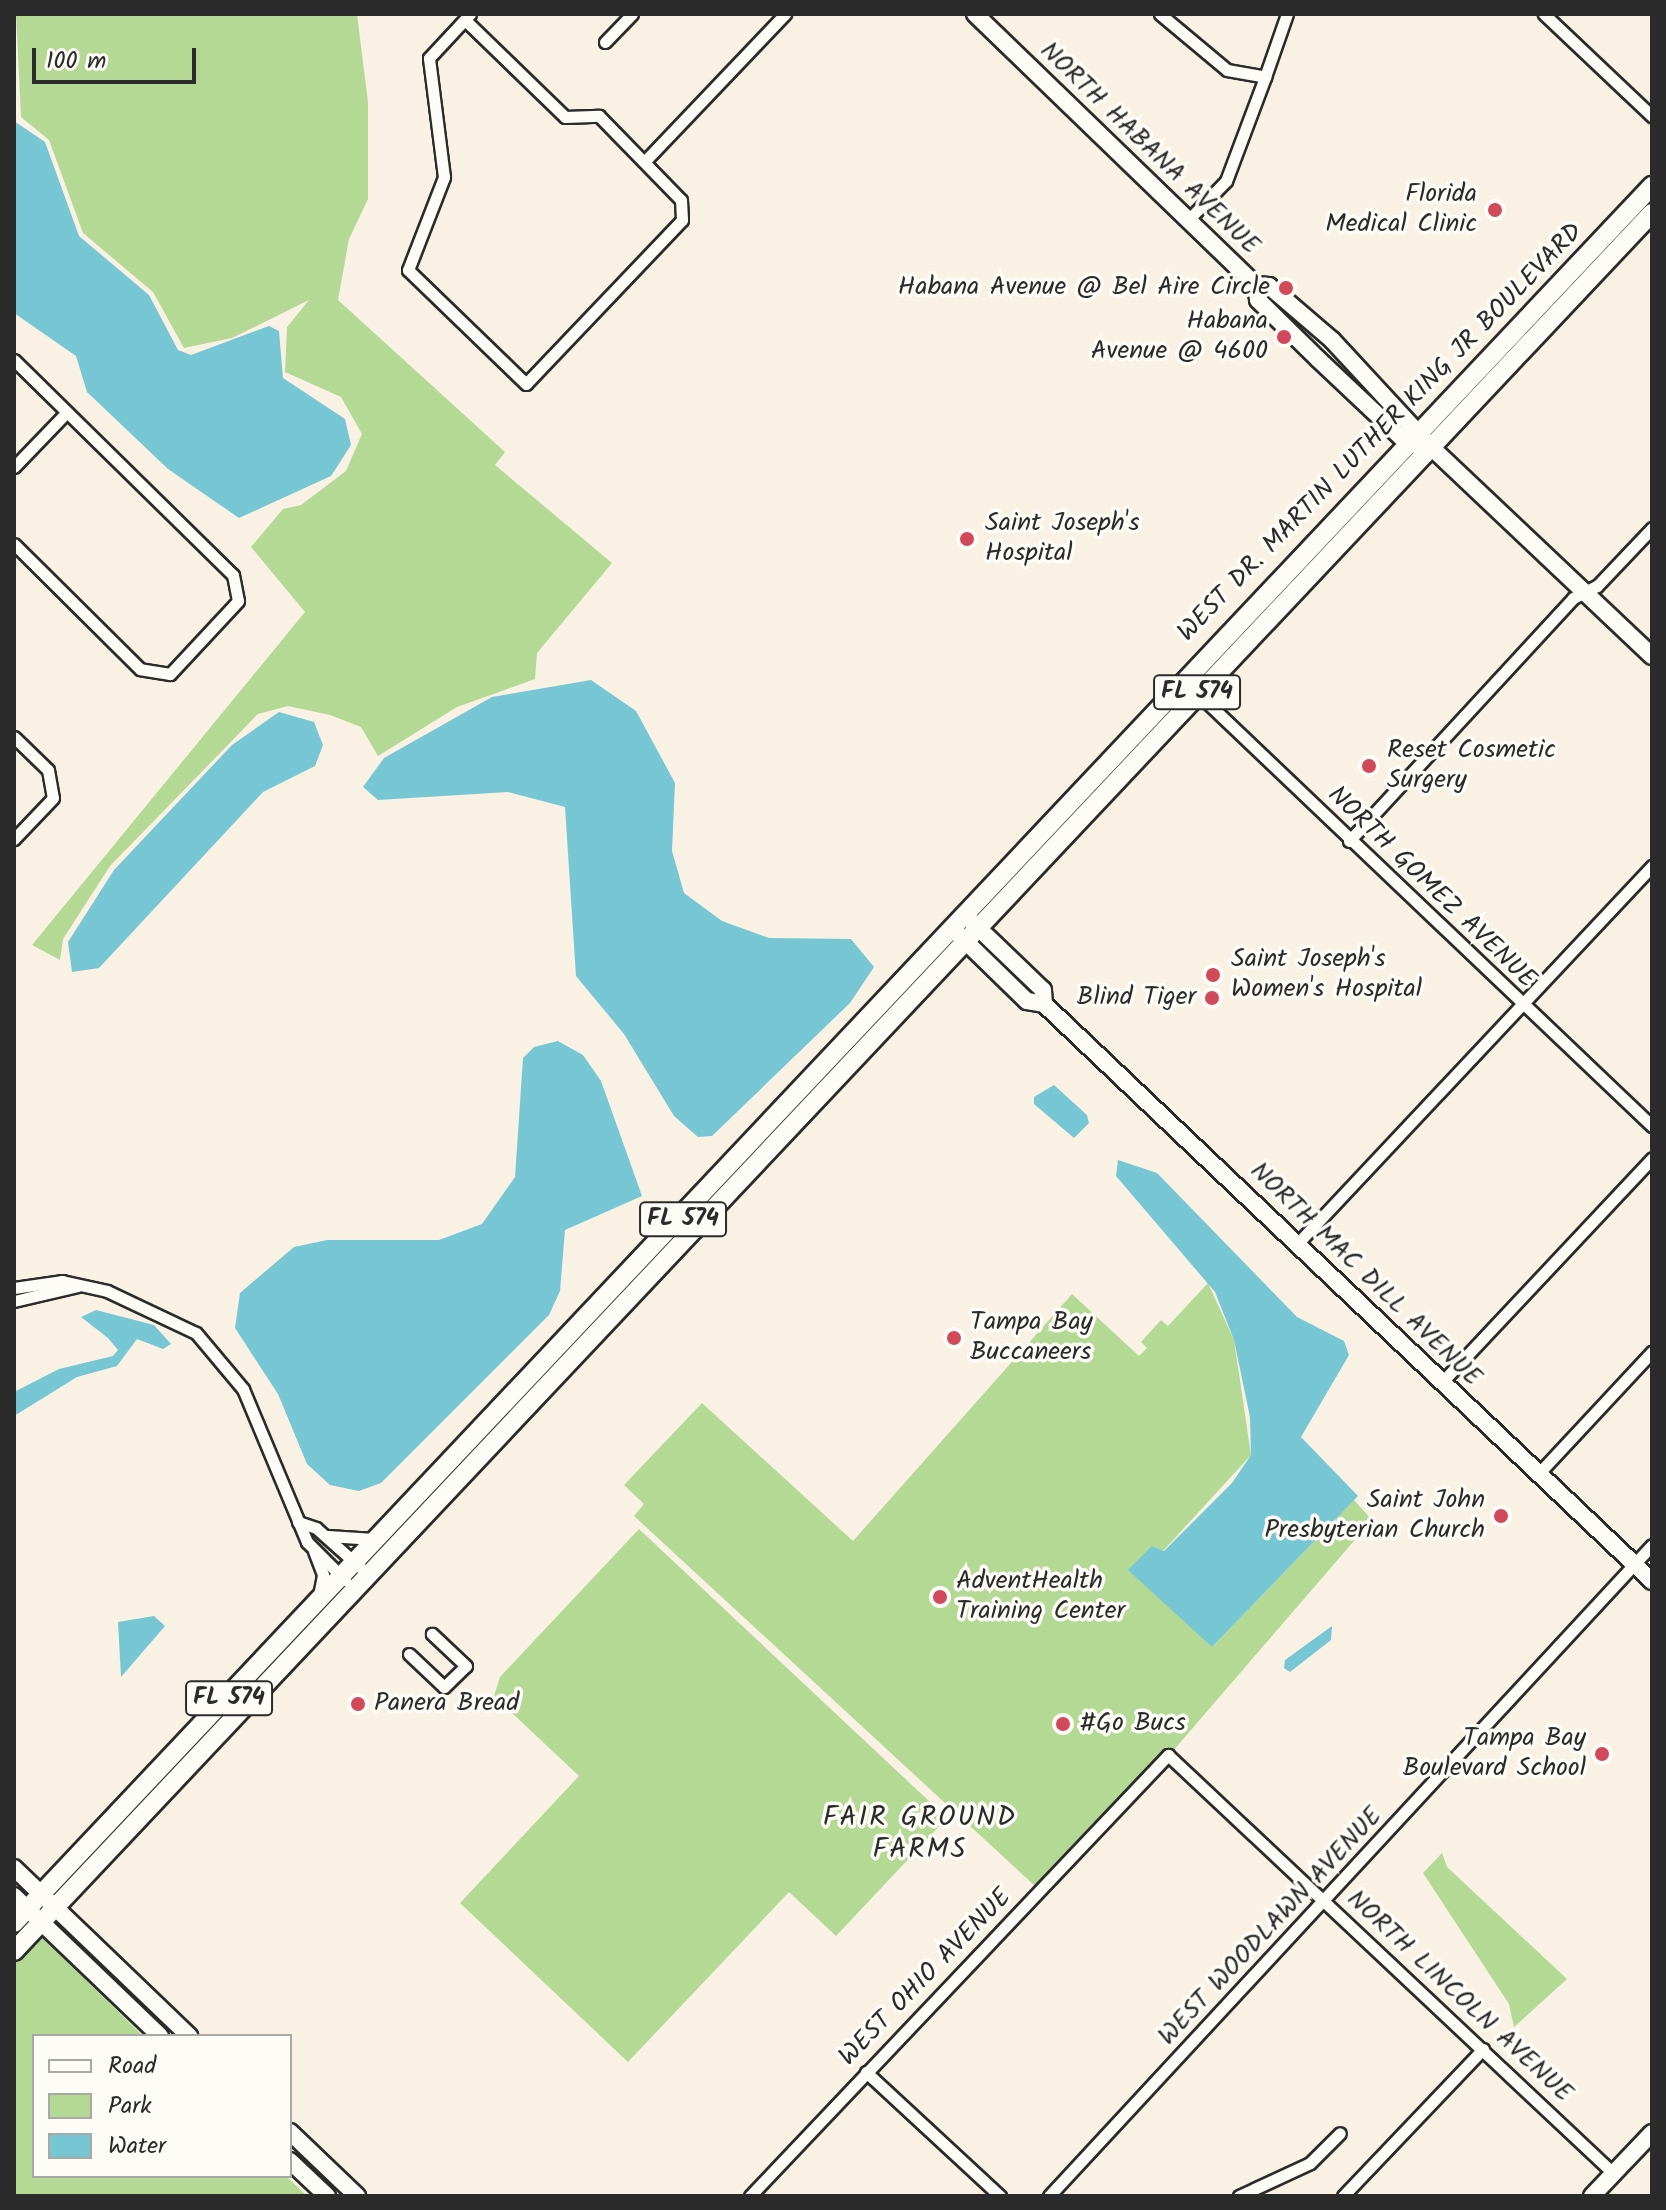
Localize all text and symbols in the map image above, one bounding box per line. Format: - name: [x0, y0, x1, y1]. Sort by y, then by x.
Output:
- scale bar: [36, 32, 200, 82]
- street label: NORTH HABANA AVENUE: [1033, 36, 1265, 262]
- text: 100 m: [46, 42, 106, 81]
- place label: Florida Medical Clinic: [1325, 179, 1477, 240]
- marker: Florida Medical Clinic: [1484, 199, 1506, 221]
- street label: WEST DR. MARTIN LUTHER KING JR BOULEVARD: [1172, 217, 1590, 649]
- place label: Habana Avenue @ Bel Aire Circle: [898, 272, 1270, 304]
- marker: Habana Avenue @ Bel Aire Circle: [1277, 279, 1295, 297]
- place label: Habana Avenue @ 4600: [1091, 306, 1268, 368]
- marker: Habana Avenue @ 4600: [1275, 328, 1293, 346]
- place label: Saint Joseph's Hospital: [985, 508, 1139, 570]
- marker: Saint Joseph's Hospital: [956, 528, 978, 550]
- road number: FL 574: [1153, 672, 1241, 712]
- place label: Reset Cosmetic Surgery: [1387, 735, 1556, 796]
- marker: Reset Cosmetic Surgery: [1358, 755, 1380, 777]
- street label: NORTH GOMEZ AVENUE: [1320, 780, 1542, 996]
- place label: Saint Joseph's Women's Hospital: [1231, 944, 1422, 1006]
- marker: Saint Joseph's Women's Hospital: [1202, 964, 1224, 986]
- place label: Blind Tiger: [1077, 982, 1196, 1014]
- marker: Blind Tiger: [1203, 989, 1221, 1007]
- street label: NORTH MAC DILL AVENUE: [1243, 1156, 1487, 1394]
- road number: FL 574: [639, 1199, 727, 1239]
- place label: Tampa Bay Buccaneers: [970, 1307, 1093, 1368]
- marker: Tampa Bay Buccaneers: [945, 1329, 963, 1347]
- place label: Saint John Presbyterian Church: [1264, 1485, 1485, 1546]
- marker: Saint John Presbyterian Church: [1492, 1507, 1510, 1525]
- place label: AdventHealth Training Center: [956, 1566, 1125, 1628]
- marker: AdventHealth Training Center: [931, 1588, 949, 1606]
- road number: FL 574: [185, 1678, 273, 1718]
- place label: Panera Bread: [374, 1688, 519, 1720]
- marker: Panera Bread: [349, 1695, 367, 1713]
- place label: #Go Bucs: [1079, 1708, 1186, 1740]
- marker: #Go Bucs: [1054, 1715, 1072, 1733]
- place label: Tampa Bay Boulevard School: [1403, 1723, 1586, 1784]
- marker: Tampa Bay Boulevard School: [1593, 1745, 1611, 1763]
- district label: FAIR GROUND FARMS: [823, 1801, 1017, 1867]
- street label: WEST WOODLAWN AVENUE: [1152, 1801, 1390, 2053]
- street label: WEST OHIO AVENUE: [833, 1883, 1019, 2073]
- street label: NORTH LINCOLN AVENUE: [1340, 1884, 1578, 2110]
- legend: [32, 2034, 292, 2178]
- text: Road: [108, 2047, 156, 2086]
- text: Park: [108, 2087, 152, 2126]
- text: Water: [108, 2127, 166, 2166]

